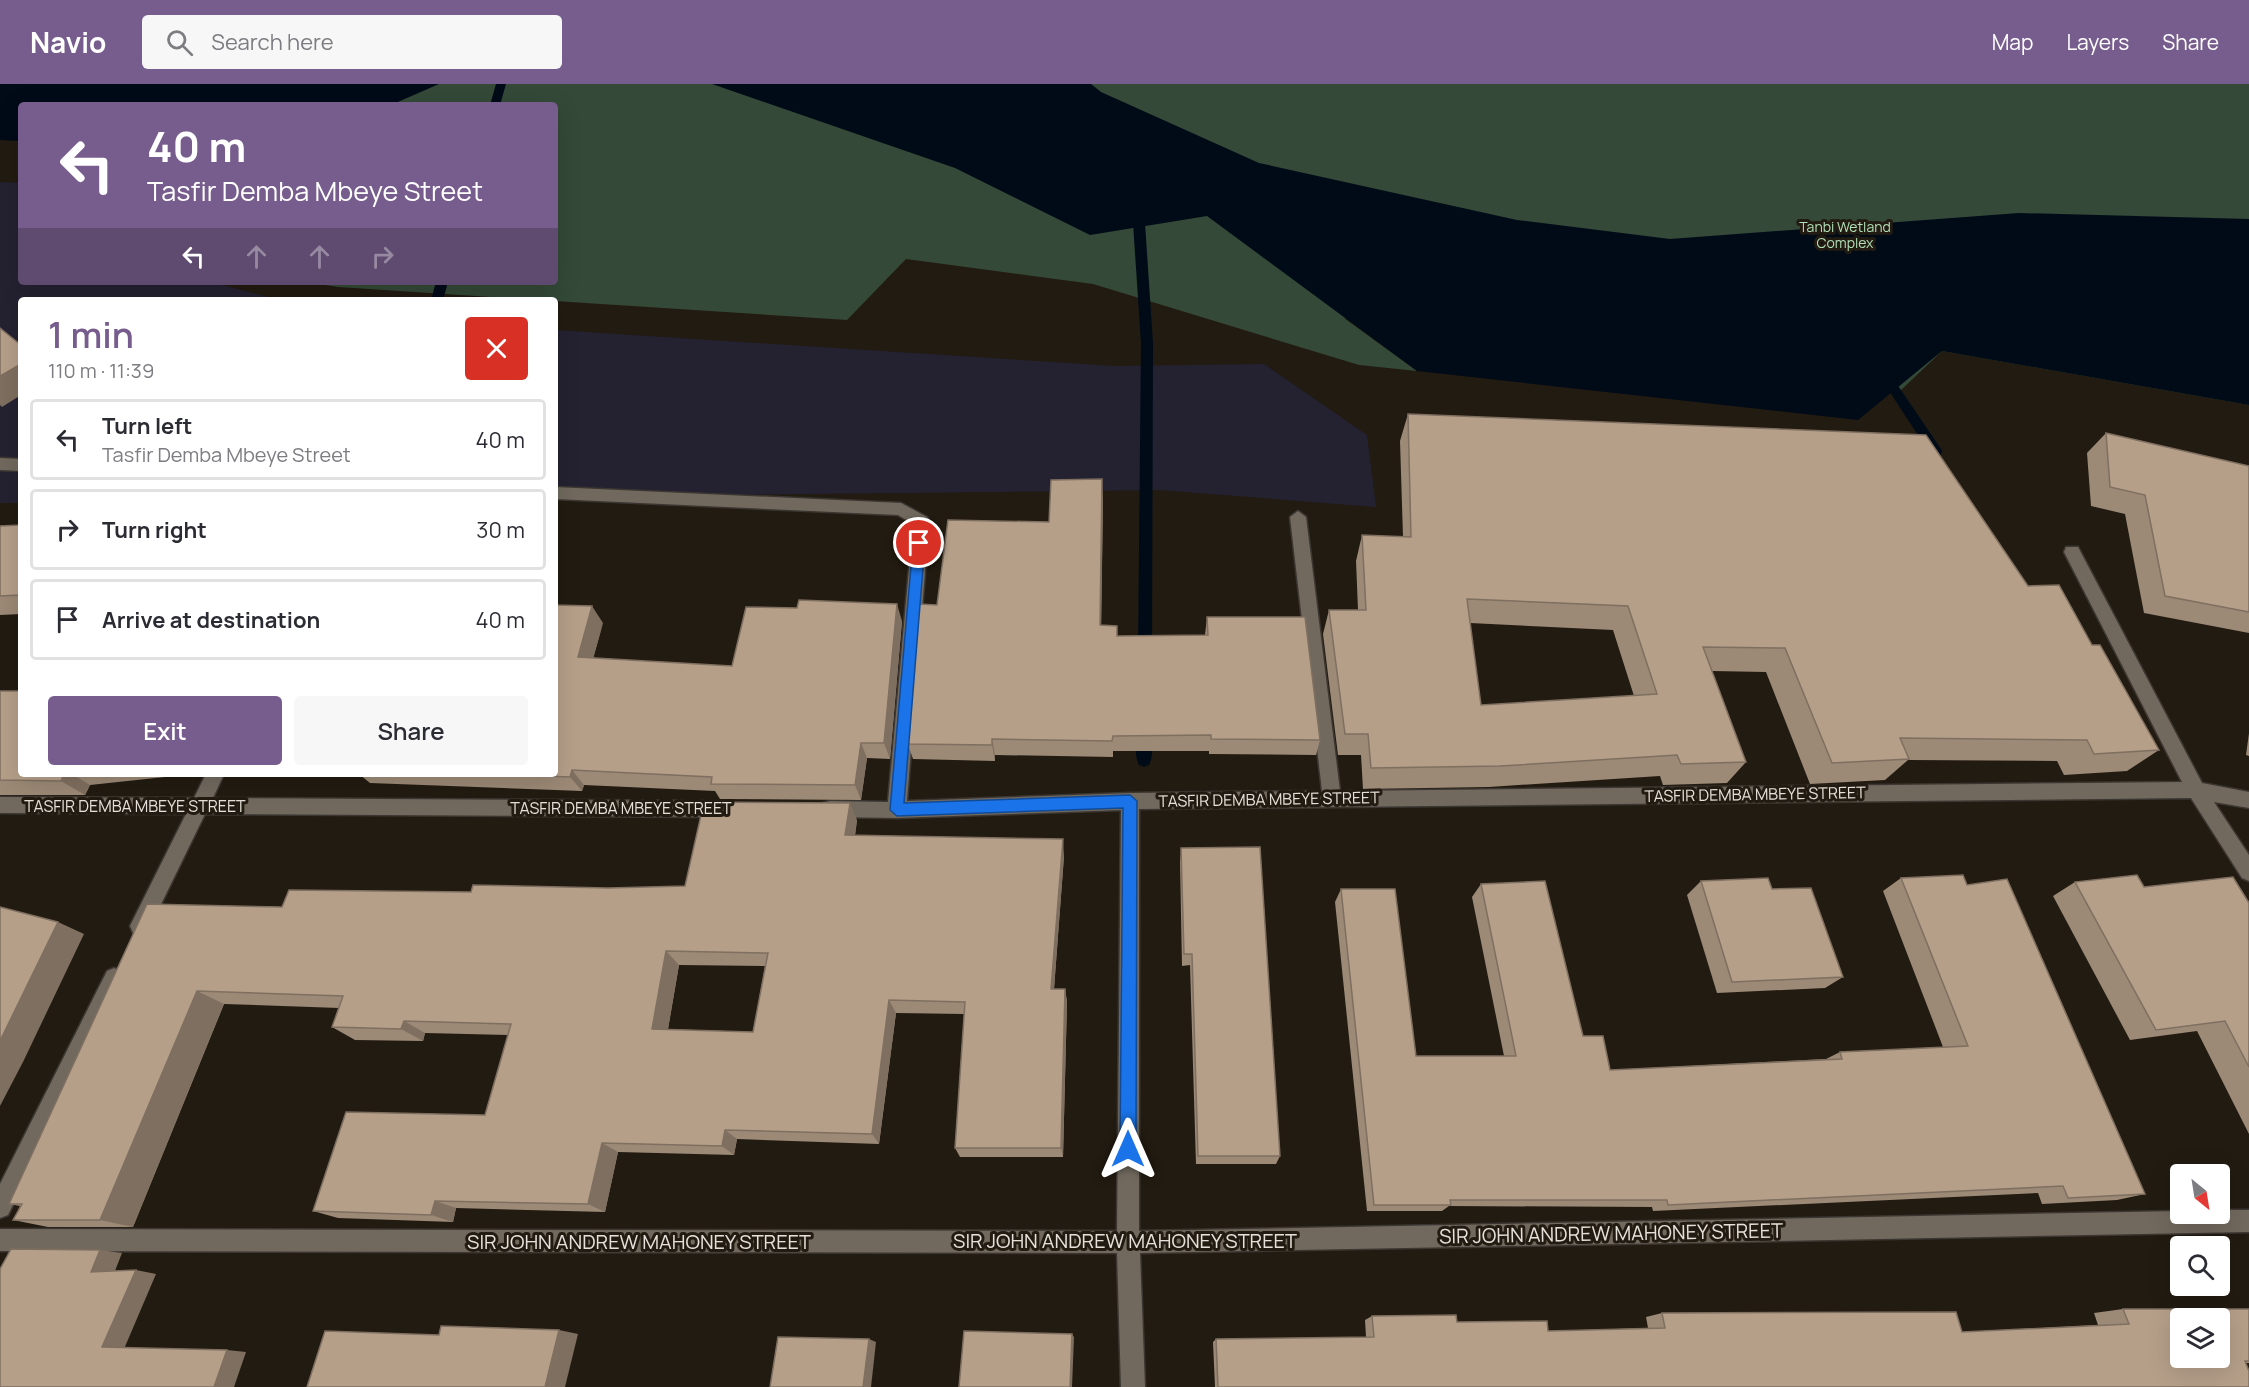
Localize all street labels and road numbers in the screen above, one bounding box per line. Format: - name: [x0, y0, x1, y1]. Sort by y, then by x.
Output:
- street label: TASFIR DEMBA MBEYE STREET: [1644, 781, 1866, 807]
- street label: TASFIR DEMBA MBEYE STREET: [1158, 786, 1380, 812]
- street label: TASFIR DEMBA MBEYE STREET: [24, 795, 246, 817]
- street label: TASFIR DEMBA MBEYE STREET: [510, 797, 732, 819]
- street label: SIR JOHN ANDREW MAHONEY STREET: [1439, 1216, 1783, 1249]
- street label: SIR JOHN ANDREW MAHONEY STREET: [953, 1227, 1297, 1254]
- street label: SIR JOHN ANDREW MAHONEY STREET: [467, 1228, 811, 1255]

